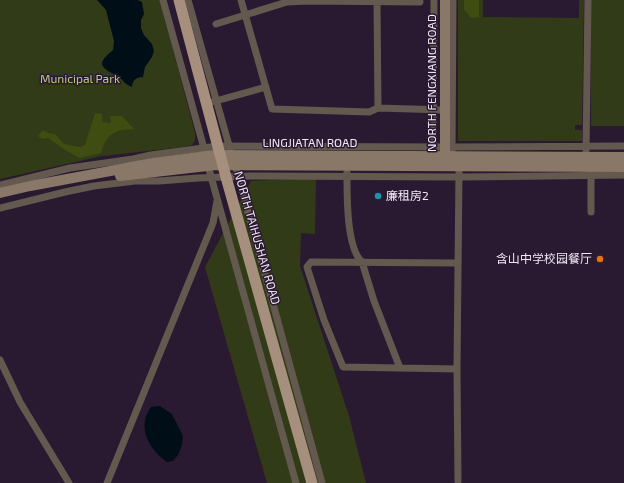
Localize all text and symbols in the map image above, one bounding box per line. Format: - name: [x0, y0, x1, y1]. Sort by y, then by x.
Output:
- street label: NORTH FENGXIANG ROAD: [424, 14, 438, 152]
- park label: Municipal Park: [40, 71, 120, 85]
- street label: LINGJIATAN ROAD: [263, 135, 358, 149]
- street label: NORTH TAIHUSHAN ROAD: [232, 169, 284, 306]
- place label: 廉租房2: [386, 188, 429, 202]
- marker: 廉租房2: [373, 191, 383, 201]
- place label: 含山中学校园餐厅: [496, 251, 592, 265]
- marker: 含山中学校园餐厅: [595, 254, 605, 264]

